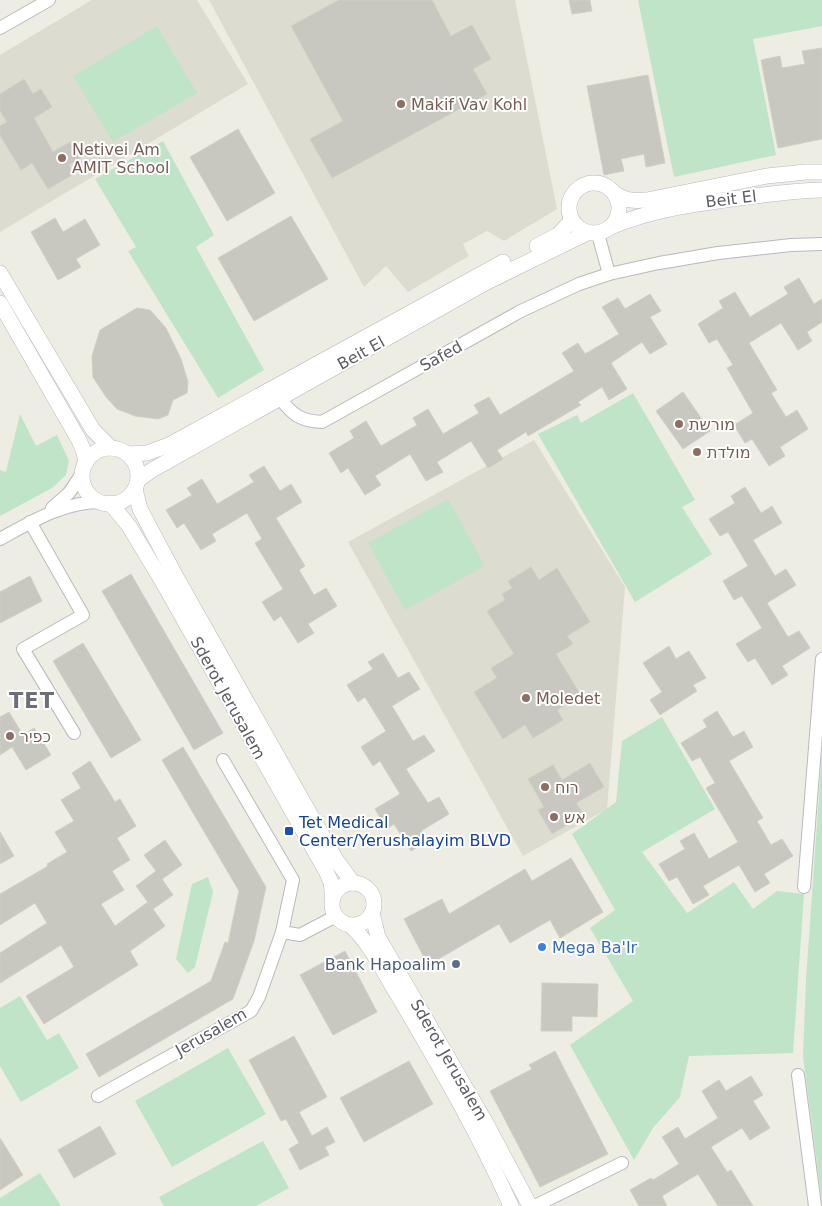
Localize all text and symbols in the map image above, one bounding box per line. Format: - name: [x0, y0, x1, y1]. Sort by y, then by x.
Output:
- place label: Makif Vav Kohl: [411, 95, 527, 114]
- marker: Makif Vav Kohl: [395, 98, 407, 110]
- place label: Netivei Am AMIT School: [72, 140, 169, 177]
- marker: Netivei Am AMIT School: [56, 152, 68, 164]
- street label: Beit El: [704, 186, 758, 212]
- street label: Beit El: [334, 332, 388, 374]
- street label: Safed: [416, 337, 466, 375]
- place label: מורשת: [689, 415, 735, 434]
- marker: מורשת: [673, 418, 685, 430]
- place label: מולדת: [707, 443, 751, 462]
- marker: מולדת: [691, 446, 703, 458]
- street label: Sderot Jerusalem: [187, 634, 269, 762]
- district label: TET: [9, 689, 55, 713]
- place label: Moledet: [536, 689, 600, 708]
- marker: Moledet: [520, 692, 532, 704]
- place label: כפיר: [20, 727, 51, 746]
- marker: כפיר: [4, 730, 16, 742]
- place label: רוח: [555, 778, 579, 797]
- marker: רוח: [539, 781, 551, 793]
- place label: אש: [564, 808, 586, 827]
- marker: אש: [548, 811, 560, 823]
- place label: Tet Medical Center/Yerushalayim BLVD: [298, 813, 511, 850]
- marker: Tet Medical Center/Yerushalayim BLVD: [283, 825, 295, 837]
- place label: Mega Ba'Ir: [552, 938, 638, 957]
- marker: Mega Ba'Ir: [536, 941, 548, 953]
- place label: Bank Hapoalim: [325, 955, 446, 974]
- marker: Bank Hapoalim: [450, 958, 462, 970]
- street label: Sderot Jerusalem: [407, 996, 491, 1124]
- street label: Jerusalem: [171, 1004, 250, 1061]

